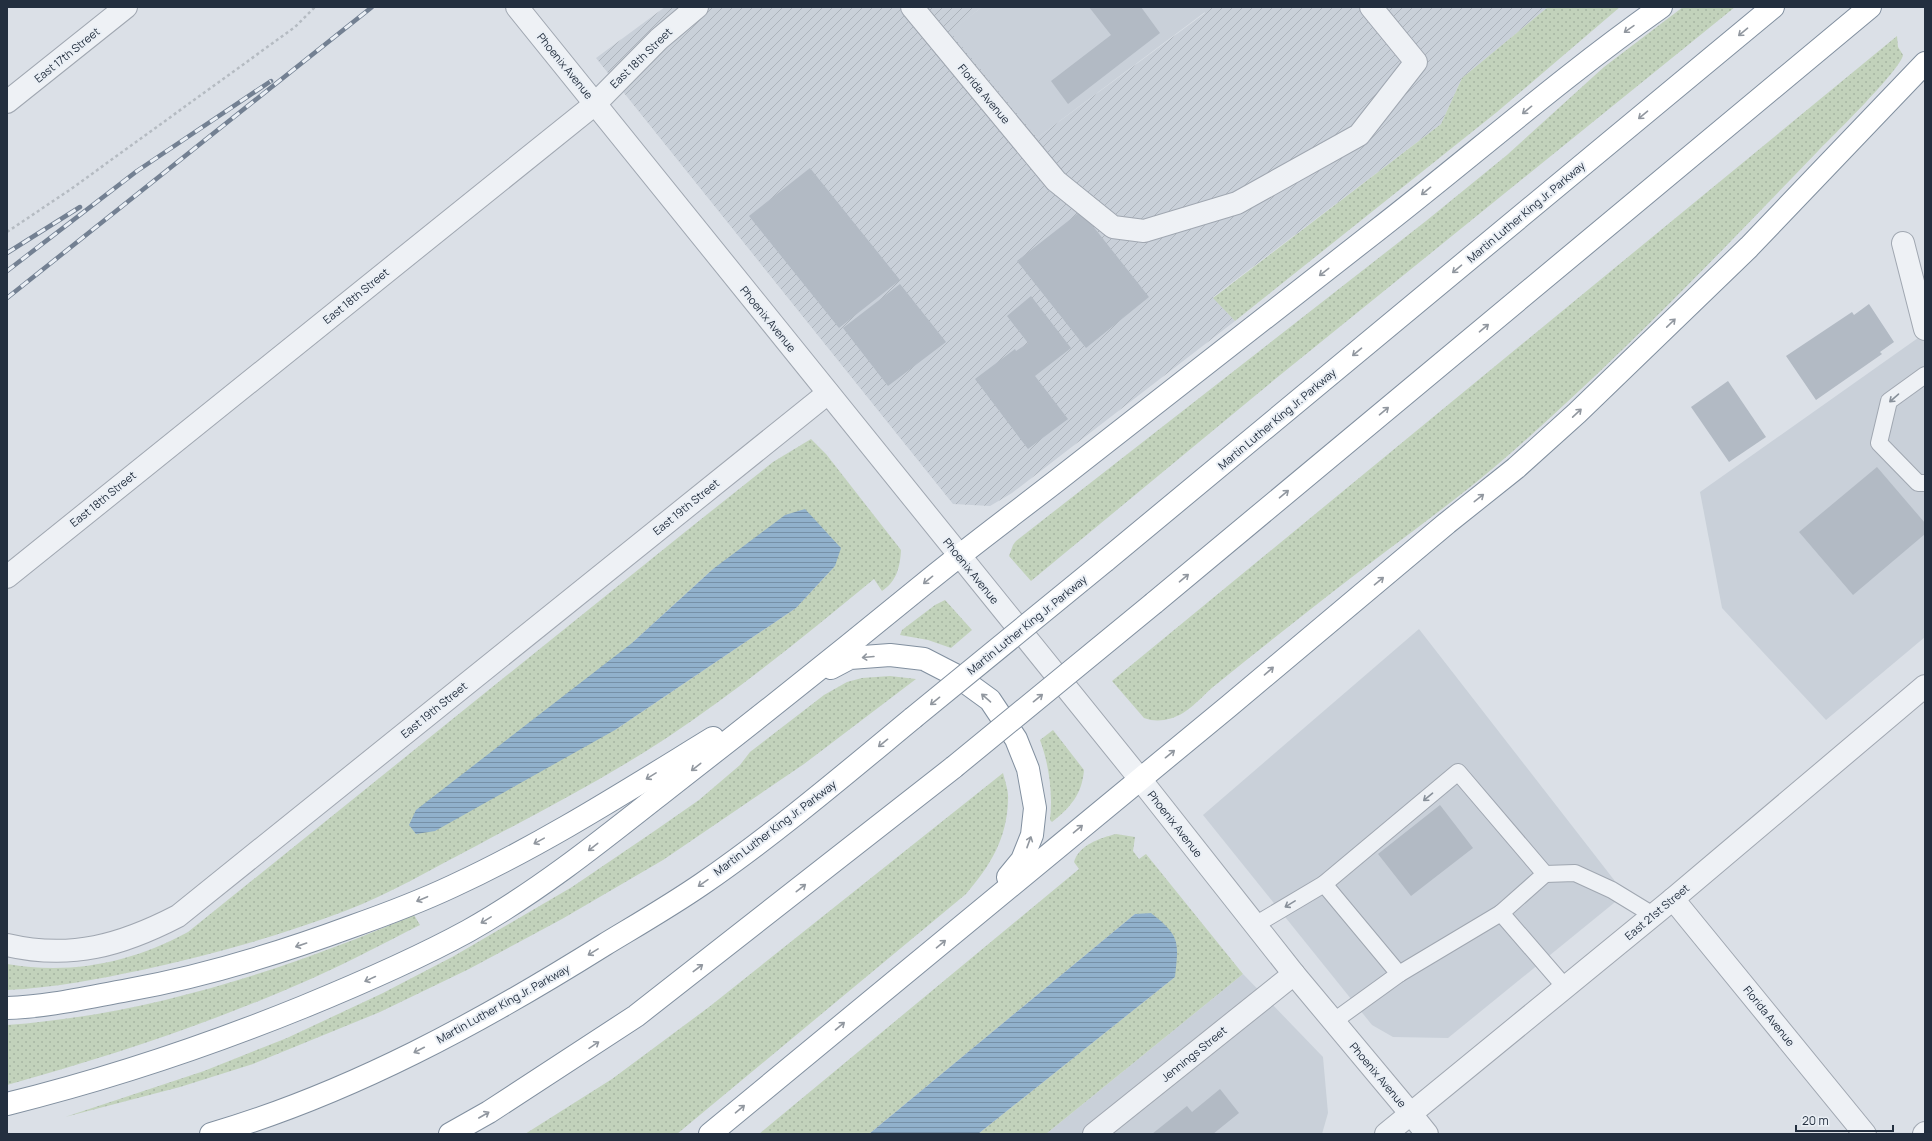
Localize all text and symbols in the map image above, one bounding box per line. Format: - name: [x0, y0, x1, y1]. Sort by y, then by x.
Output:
- street label: East 17th Street: [31, 24, 103, 86]
- street label: East 18th Street: [606, 24, 675, 91]
- one-way arrow: [1624, 25, 1635, 33]
- one-way arrow: [1738, 27, 1749, 36]
- street label: Phoenix Avenue: [534, 30, 597, 102]
- street label: Florida Avenue: [955, 61, 1014, 127]
- one-way arrow: [1522, 105, 1532, 114]
- one-way arrow: [1638, 110, 1649, 119]
- street label: Martin Luther King Jr. Parkway: [1463, 158, 1588, 266]
- one-way arrow: [1420, 187, 1431, 196]
- street label: East 18th Street: [320, 264, 392, 327]
- one-way arrow: [1452, 265, 1462, 274]
- one-way arrow: [1318, 268, 1329, 276]
- street label: Phoenix Avenue: [737, 283, 800, 355]
- one-way arrow: [1666, 319, 1676, 328]
- one-way arrow: [1478, 323, 1489, 332]
- one-way arrow: [1351, 348, 1362, 357]
- street label: Martin Luther King Jr. Parkway: [1214, 365, 1339, 473]
- one-way arrow: [1889, 394, 1899, 403]
- one-way arrow: [1378, 406, 1389, 415]
- one-way arrow: [1572, 408, 1582, 418]
- street label: East 18th Street: [67, 467, 139, 530]
- street label: East 19th Street: [649, 475, 722, 538]
- one-way arrow: [1279, 490, 1289, 499]
- one-way arrow: [1473, 493, 1484, 502]
- street label: Phoenix Avenue: [940, 535, 1003, 607]
- street label: Martin Luther King Jr. Parkway: [964, 572, 1090, 678]
- one-way arrow: [1179, 573, 1190, 582]
- one-way arrow: [923, 576, 933, 585]
- one-way arrow: [1373, 576, 1384, 585]
- one-way arrow: [862, 653, 875, 660]
- one-way arrow: [1264, 667, 1274, 676]
- street label: East 19th Street: [397, 678, 470, 741]
- one-way arrow: [1032, 693, 1043, 702]
- one-way arrow: [980, 694, 991, 703]
- one-way arrow: [929, 696, 940, 705]
- one-way arrow: [878, 739, 888, 748]
- one-way arrow: [1164, 750, 1175, 759]
- one-way arrow: [690, 762, 701, 771]
- one-way arrow: [646, 772, 657, 780]
- street label: Martin Luther King Jr. Parkway: [710, 776, 839, 879]
- street label: Phoenix Avenue: [1145, 787, 1206, 861]
- one-way arrow: [1423, 793, 1433, 802]
- one-way arrow: [1072, 825, 1083, 834]
- one-way arrow: [1026, 836, 1033, 849]
- one-way arrow: [533, 838, 545, 846]
- one-way arrow: [588, 843, 599, 851]
- one-way arrow: [698, 879, 709, 887]
- street label: East 21st Street: [1621, 880, 1692, 943]
- one-way arrow: [795, 883, 806, 892]
- one-way arrow: [417, 896, 429, 903]
- one-way arrow: [1285, 900, 1296, 908]
- one-way arrow: [480, 916, 492, 924]
- one-way arrow: [935, 939, 946, 948]
- one-way arrow: [294, 942, 307, 949]
- one-way arrow: [588, 948, 599, 956]
- street label: Martin Luther King Jr. Parkway: [434, 961, 572, 1046]
- one-way arrow: [693, 964, 704, 972]
- one-way arrow: [365, 976, 377, 983]
- street label: Florida Avenue: [1740, 982, 1799, 1049]
- one-way arrow: [835, 1022, 846, 1031]
- street label: Jennings Street: [1158, 1023, 1230, 1085]
- street label: Phoenix Avenue: [1347, 1039, 1410, 1111]
- one-way arrow: [588, 1041, 599, 1049]
- one-way arrow: [413, 1047, 425, 1054]
- one-way arrow: [735, 1105, 746, 1114]
- scale bar: [1796, 1107, 1893, 1133]
- one-way arrow: [478, 1110, 490, 1118]
- text: 20 m: [1802, 1112, 1829, 1129]

